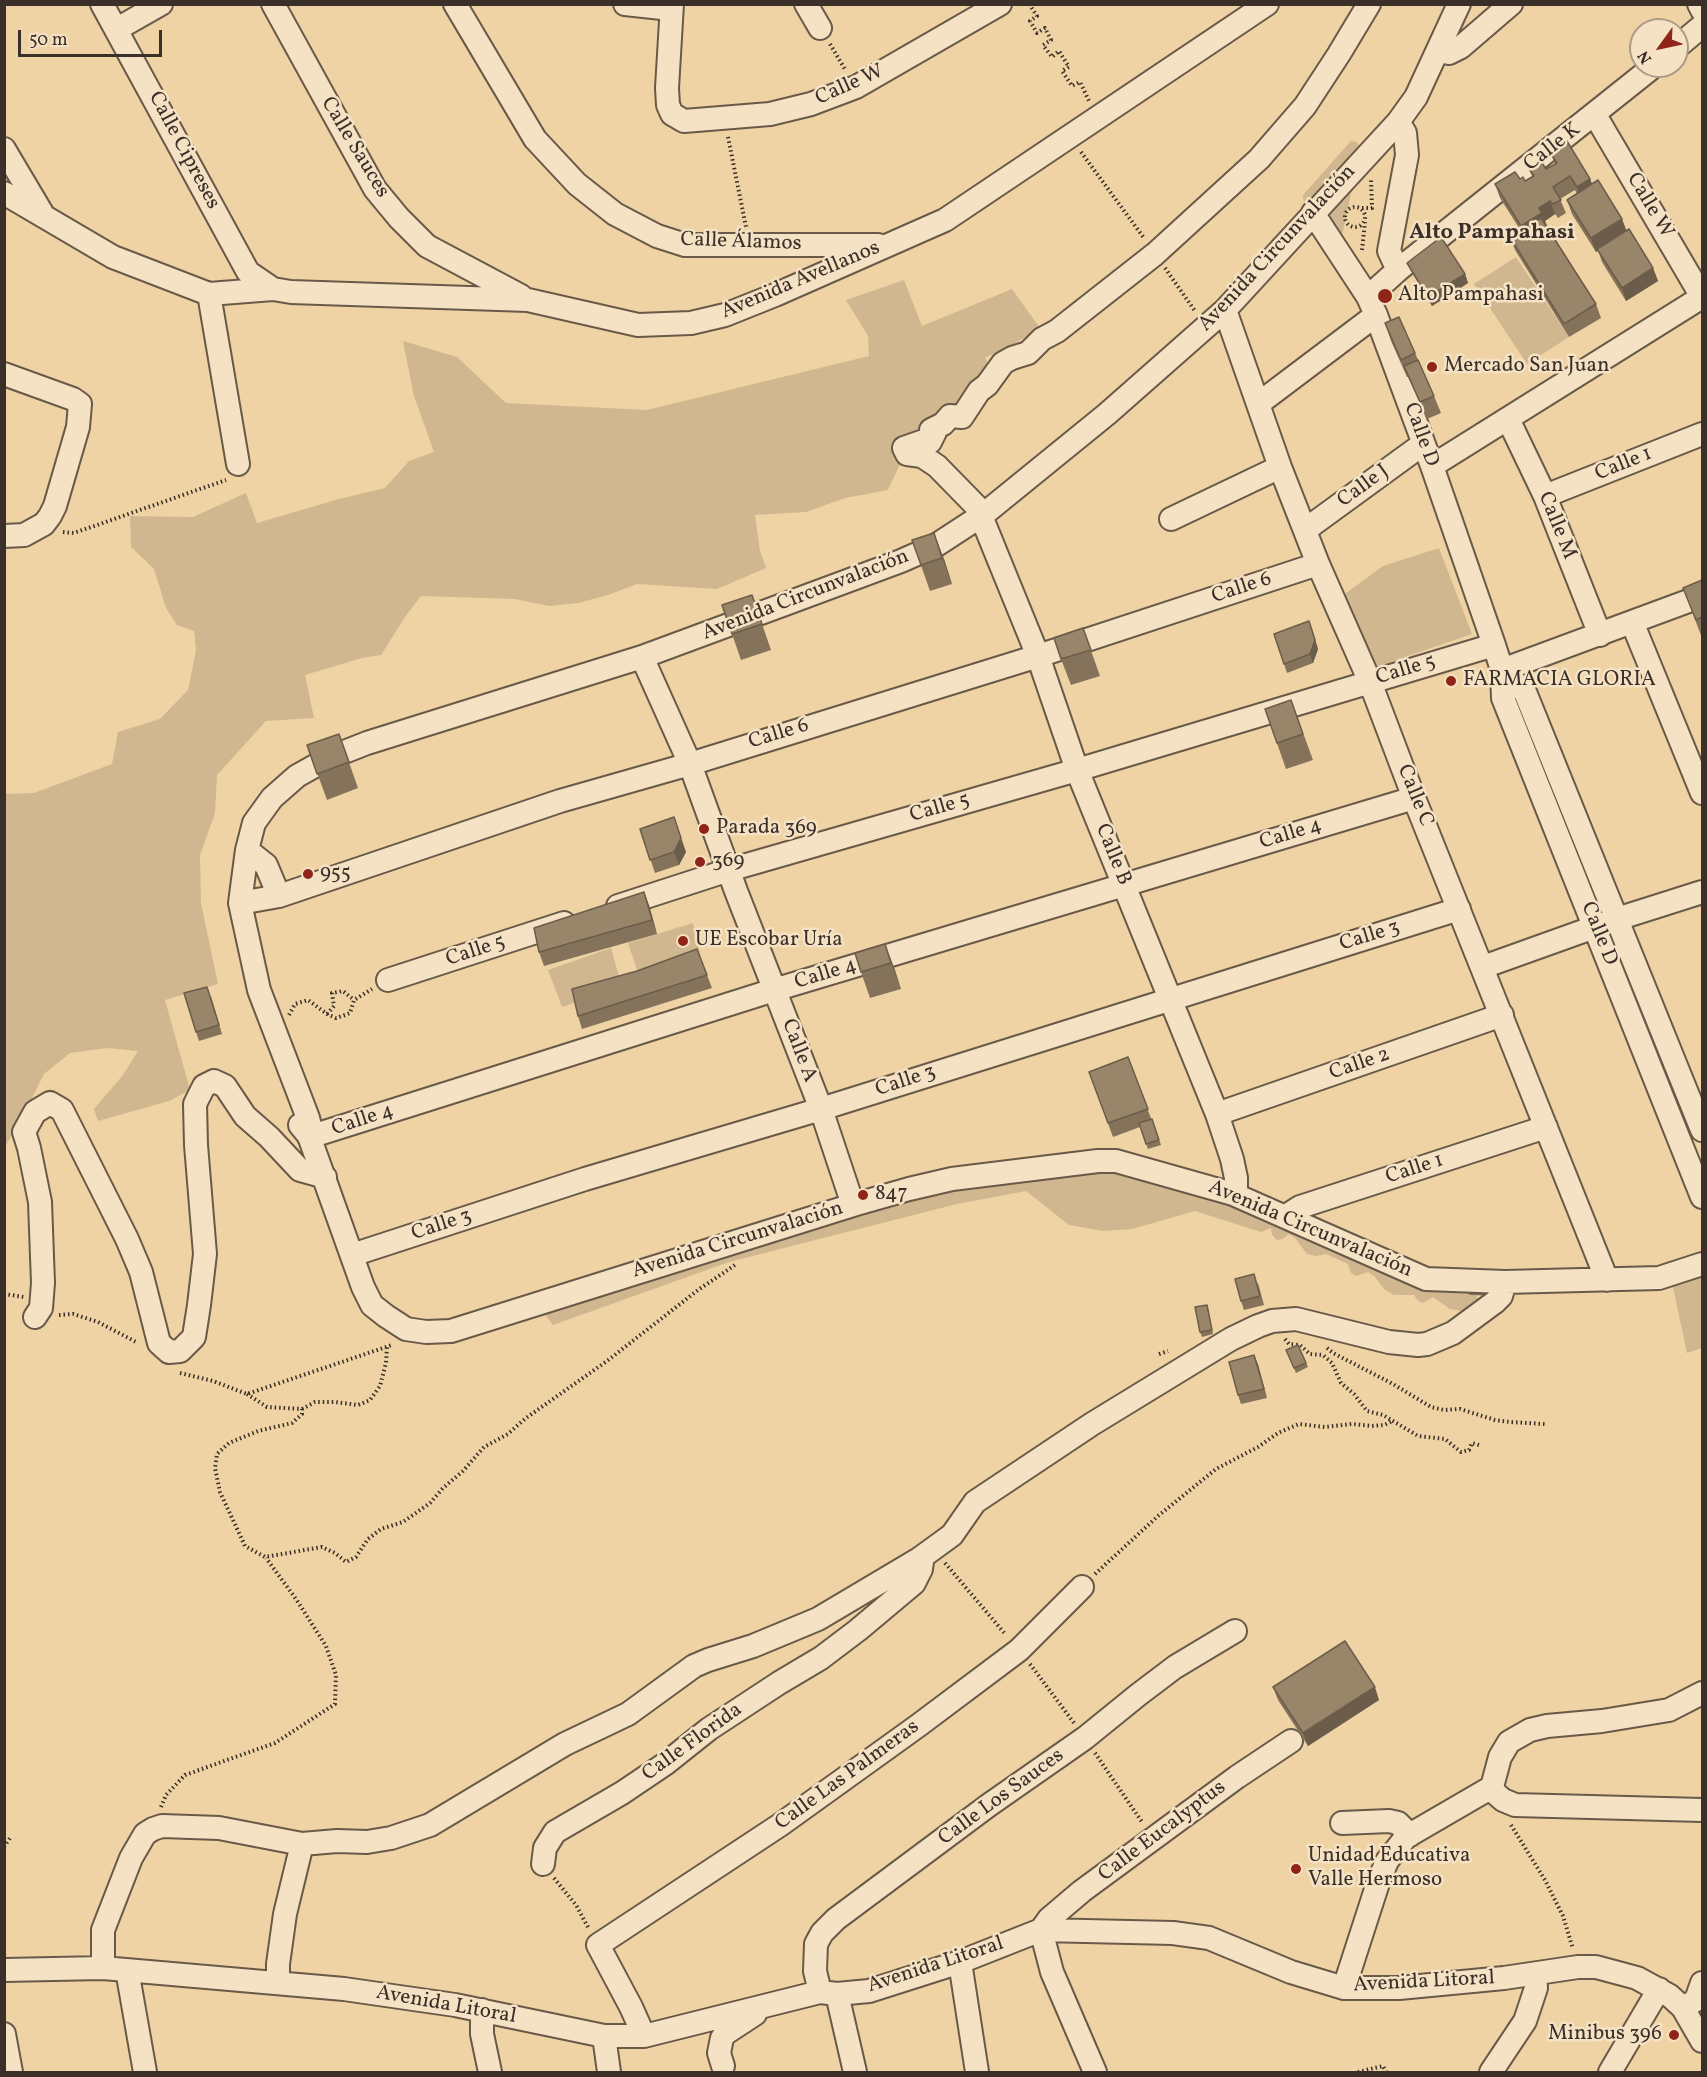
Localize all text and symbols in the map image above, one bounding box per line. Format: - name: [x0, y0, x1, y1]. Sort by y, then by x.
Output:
- scale bar: [21, 18, 165, 56]
- north arrow: [1629, 18, 1689, 78]
- text: 50 m: [29, 28, 68, 53]
- text: N: [1633, 46, 1658, 68]
- street label: Calle W: [812, 60, 888, 112]
- street label: Calle Cipreses: [141, 88, 225, 214]
- street label: Calle Sauces: [314, 93, 394, 203]
- street label: Calle K: [1520, 118, 1586, 178]
- street label: Avenida Circunvalación: [1194, 160, 1362, 338]
- street label: Calle W: [1620, 169, 1678, 243]
- district label: Alto Pampahasi: [1409, 221, 1575, 247]
- street label: Calle Álamos: [680, 228, 802, 258]
- street label: Avenida Avellanos: [718, 236, 884, 326]
- place label: Alto Pampahasi: [1398, 283, 1544, 309]
- marker: Alto Pampahasi: [1376, 287, 1394, 305]
- place label: Mercado San Juan: [1444, 354, 1609, 380]
- marker: Mercado San Juan: [1425, 360, 1439, 374]
- street label: Calle D: [1397, 400, 1443, 470]
- street label: Calle 1: [1592, 442, 1656, 488]
- street label: Calle J: [1333, 460, 1395, 514]
- street label: Calle M: [1531, 489, 1581, 563]
- street label: Avenida Circunvalación: [699, 545, 913, 647]
- street label: Calle 6: [1209, 568, 1275, 610]
- street label: Calle 5: [1373, 650, 1439, 692]
- place label: FARMACIA GLORIA: [1463, 668, 1656, 694]
- marker: FARMACIA GLORIA: [1444, 674, 1458, 688]
- street label: Calle 6: [746, 714, 812, 756]
- street label: Calle C: [1390, 761, 1438, 831]
- street label: Calle 5: [907, 788, 973, 830]
- street label: Calle 4: [1257, 814, 1325, 856]
- place label: Parada 369: [716, 816, 817, 842]
- street label: Calle B: [1088, 821, 1136, 889]
- marker: Parada 369: [697, 822, 711, 836]
- place label: 369: [712, 849, 744, 875]
- marker: 369: [693, 855, 707, 869]
- place label: 955: [320, 861, 351, 887]
- marker: 955: [301, 867, 315, 881]
- street label: Calle D: [1574, 899, 1622, 969]
- street label: Calle 3: [1337, 916, 1403, 958]
- place label: UE Escobar Uría: [695, 928, 843, 954]
- street label: Calle 5: [443, 931, 509, 973]
- marker: UE Escobar Uría: [676, 934, 690, 948]
- street label: Calle 4: [792, 954, 860, 996]
- street label: Calle A: [774, 1016, 822, 1086]
- street label: Calle 2: [1327, 1043, 1393, 1087]
- street label: Calle 3: [873, 1060, 939, 1104]
- street label: Calle 4: [329, 1099, 397, 1143]
- street label: Calle 1: [1383, 1149, 1447, 1191]
- street label: Avenida Circunvalación: [1204, 1176, 1416, 1284]
- place label: 847: [875, 1182, 908, 1208]
- marker: 847: [856, 1188, 870, 1202]
- street label: Avenida Circunvalación: [630, 1197, 846, 1285]
- street label: Calle 3: [409, 1204, 475, 1248]
- street label: Calle Florida: [638, 1698, 748, 1788]
- street label: Calle Las Palmeras: [771, 1715, 925, 1837]
- street label: Calle Los Sauces: [934, 1744, 1070, 1852]
- street label: Calle Eucalyptus: [1094, 1776, 1232, 1888]
- place label: Unidad Educativa Valle Hermoso: [1308, 1844, 1470, 1894]
- marker: Unidad Educativa Valle Hermoso: [1289, 1862, 1303, 1876]
- street label: Avenida Litoral: [865, 1932, 1007, 2000]
- street label: Avenida Litoral: [1353, 1967, 1495, 1999]
- street label: Avenida Litoral: [374, 1981, 518, 2031]
- place label: Minibus 396: [1548, 2022, 1662, 2048]
- marker: Minibus 396: [1667, 2028, 1681, 2042]

